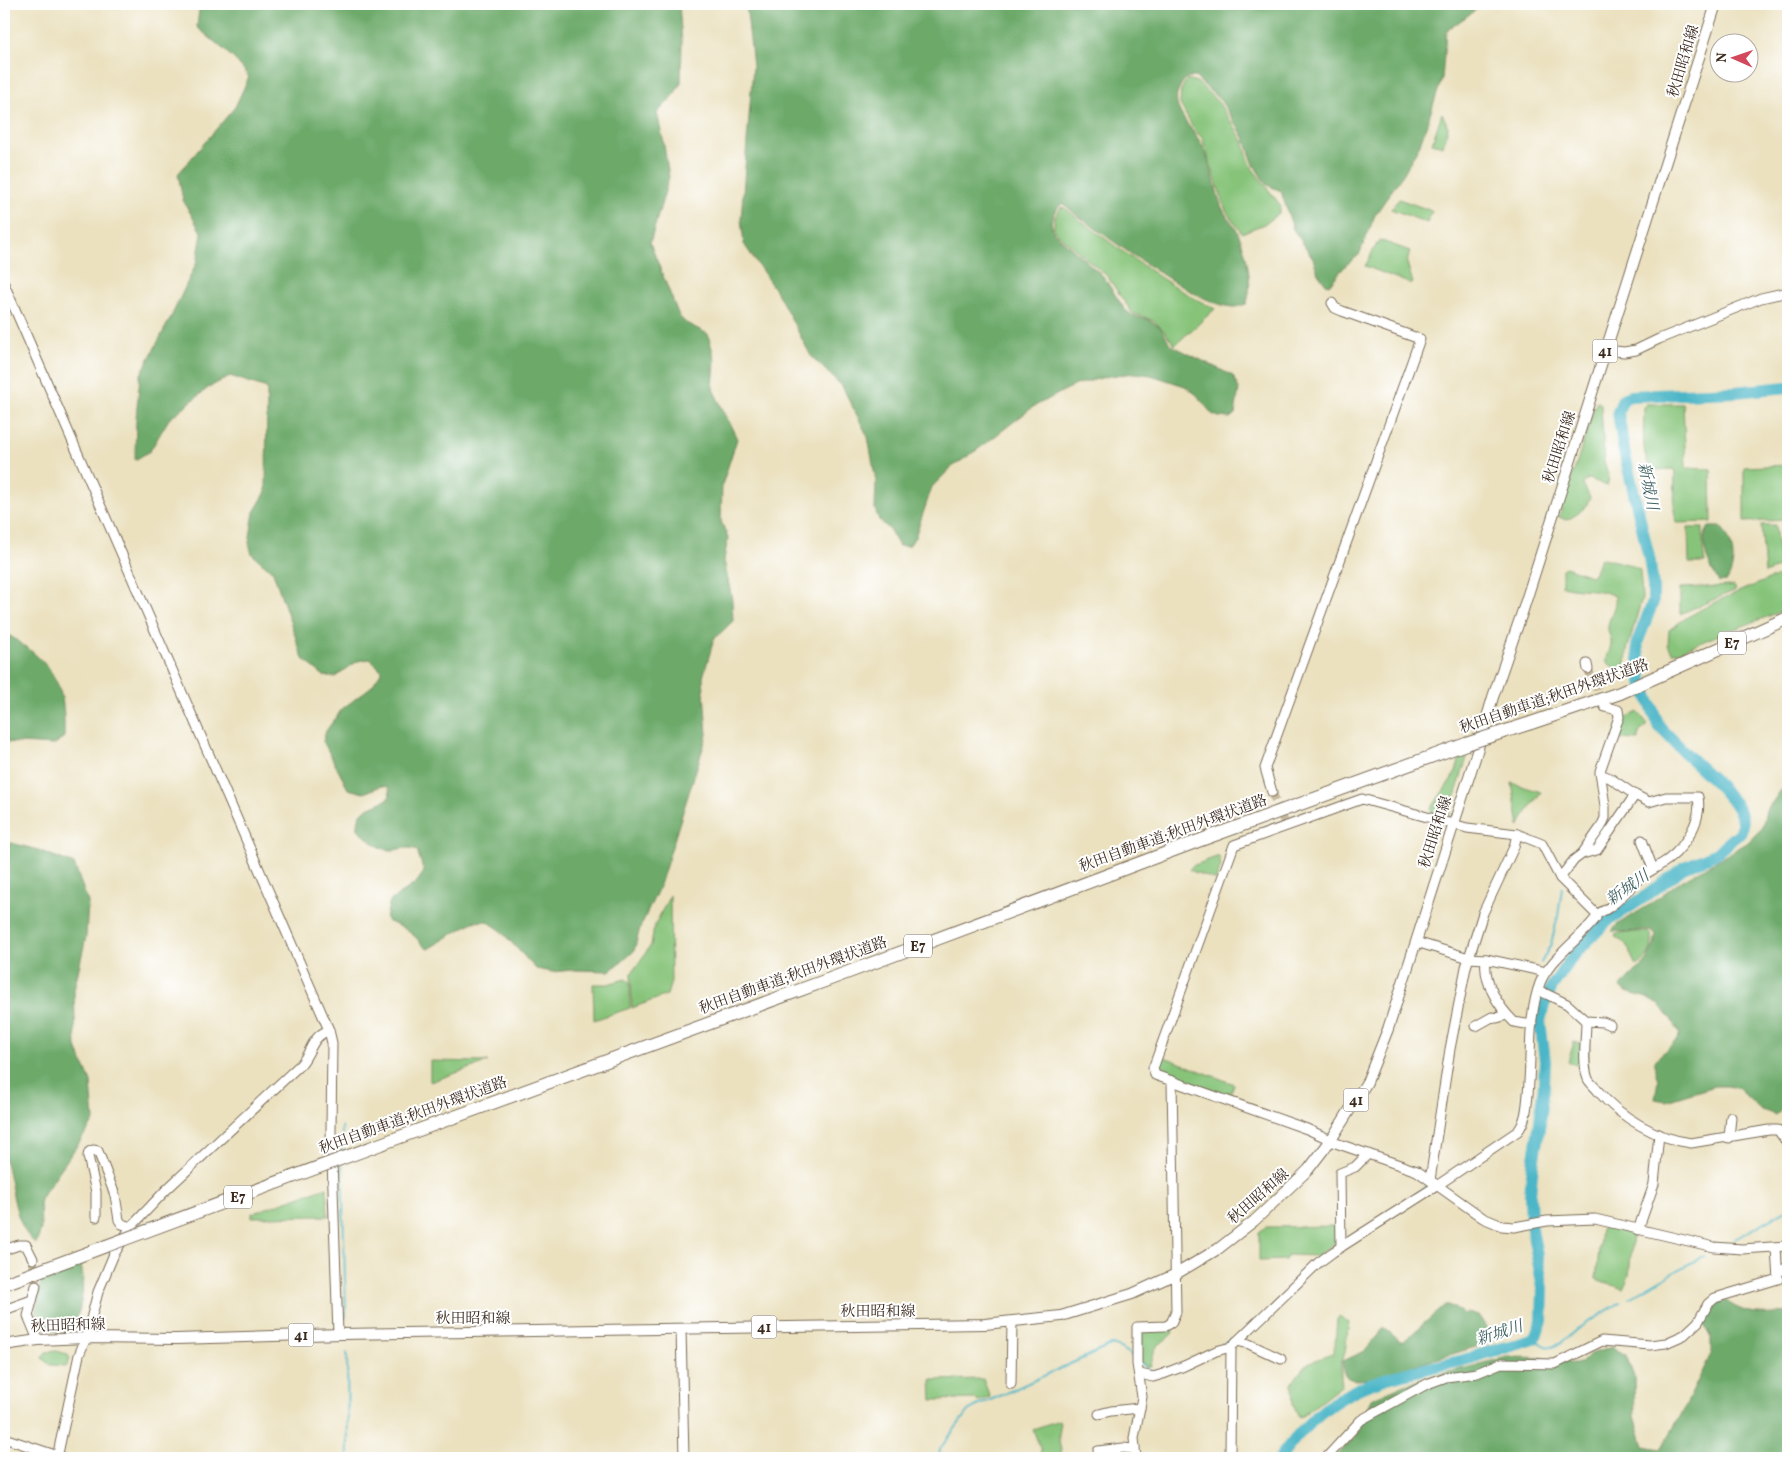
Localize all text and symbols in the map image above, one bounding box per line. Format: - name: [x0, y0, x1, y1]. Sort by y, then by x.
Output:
- street label: 秋田昭和線: [1663, 22, 1705, 100]
- north arrow: [1710, 32, 1760, 82]
- text: N: [1713, 52, 1732, 63]
- road number: 41: [1592, 340, 1618, 362]
- street label: 秋田昭和線: [1539, 409, 1582, 486]
- water label: 新城川: [1632, 461, 1663, 514]
- road number: E7: [1718, 632, 1746, 654]
- street label: 秋田自動車道;秋田外環状道路: [1457, 655, 1652, 740]
- street label: 秋田自動車道;秋田外環状道路: [1076, 791, 1271, 878]
- street label: 秋田昭和線: [1415, 794, 1458, 871]
- water label: 新城川: [1602, 865, 1656, 911]
- street label: 秋田自動車道;秋田外環状道路: [696, 933, 891, 1020]
- road number: E7: [904, 934, 932, 958]
- street label: 秋田自動車道;秋田外環状道路: [316, 1073, 511, 1160]
- road number: 41: [1344, 1088, 1368, 1112]
- street label: 秋田昭和線: [1224, 1165, 1294, 1230]
- road number: E7: [224, 1186, 252, 1208]
- street label: 秋田昭和線: [840, 1302, 916, 1323]
- street label: 秋田昭和線: [435, 1309, 511, 1330]
- street label: 秋田昭和線: [30, 1315, 106, 1338]
- road number: 41: [752, 1315, 776, 1338]
- water label: 新城川: [1473, 1315, 1528, 1352]
- road number: 41: [288, 1324, 314, 1346]

